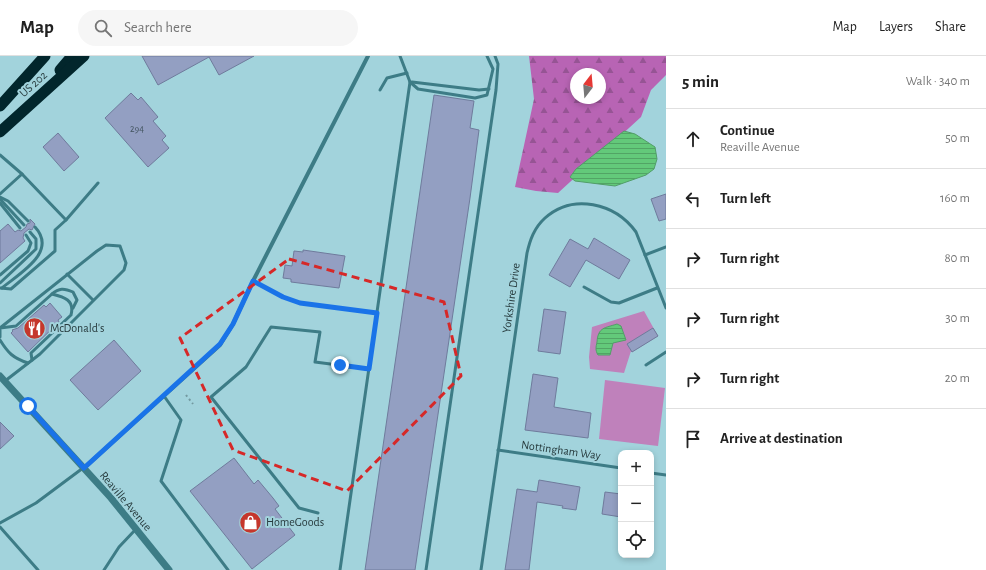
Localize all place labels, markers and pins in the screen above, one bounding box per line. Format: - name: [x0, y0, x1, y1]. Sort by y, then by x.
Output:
- restaurant icon: McDonald's: [22, 315, 48, 341]
- place label: McDonald's: [50, 322, 104, 334]
- shop icon: HomeGoods: [237, 509, 263, 535]
- place label: HomeGoods: [266, 516, 324, 528]

